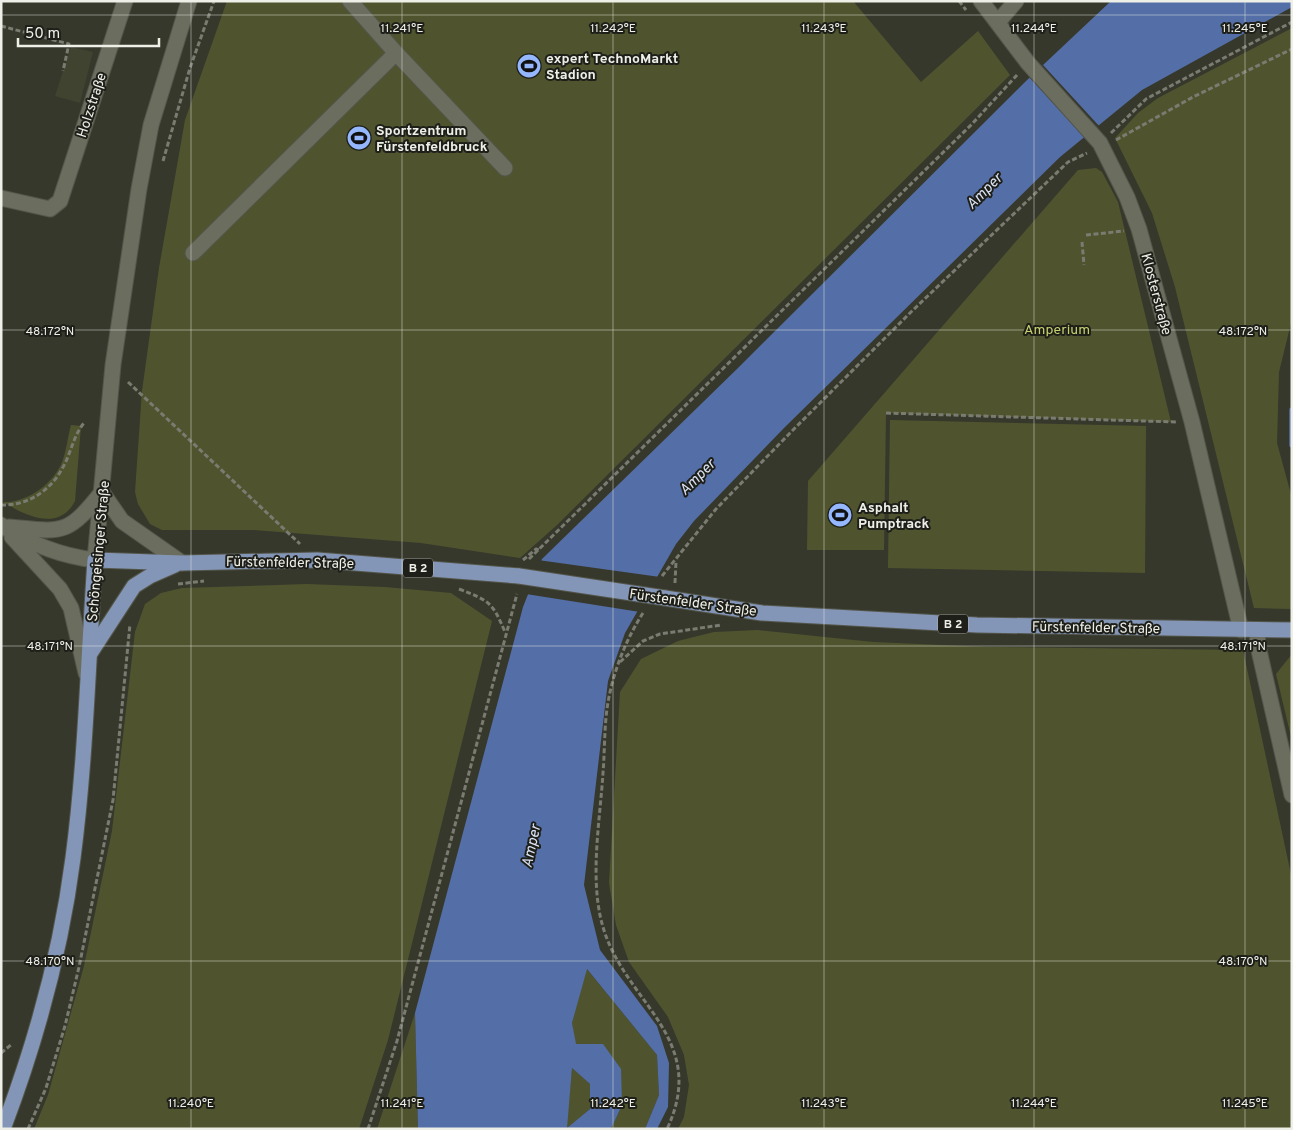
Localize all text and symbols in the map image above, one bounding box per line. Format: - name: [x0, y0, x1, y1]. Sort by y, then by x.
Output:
- scale bar: [18, 15, 159, 47]
- text: 11.241°E: [381, 21, 423, 37]
- text: 11.242°E: [590, 21, 636, 37]
- text: 11.243°E: [801, 21, 847, 37]
- text: 11.244°E: [1011, 21, 1057, 37]
- text: 11.245°E: [1222, 21, 1268, 37]
- text: 50 m: [25, 25, 60, 44]
- place label: expert TechnoMarkt Stadion: [546, 51, 678, 84]
- sports icon: expert TechnoMarkt Stadion: [516, 53, 542, 79]
- street label: Holzstraße: [74, 71, 111, 140]
- place label: Sportzentrum Fürstenfeldbruck: [376, 123, 488, 156]
- sports icon: Sportzentrum Fürstenfeldbruck: [346, 125, 372, 151]
- water label: Amper: [963, 169, 1008, 214]
- street label: Klosterstraße: [1136, 252, 1175, 337]
- park label: Amperium: [1024, 322, 1090, 339]
- text: 48.172°N: [26, 324, 74, 340]
- text: 48.172°N: [1219, 324, 1267, 340]
- water label: Amper: [676, 455, 721, 500]
- street label: Schöngeisinger Straße: [85, 480, 114, 622]
- place label: Asphalt Pumptrack: [858, 500, 930, 533]
- sports icon: Asphalt Pumptrack: [827, 502, 853, 528]
- street label: Fürstenfelder Straße: [226, 554, 354, 573]
- road number: B 2: [403, 558, 433, 578]
- street label: Fürstenfelder Straße: [628, 586, 758, 621]
- road number: B 2: [938, 614, 968, 634]
- street label: Fürstenfelder Straße: [1032, 619, 1160, 638]
- text: 48.171°N: [27, 639, 73, 655]
- text: 48.171°N: [1220, 639, 1266, 655]
- water label: Amper: [519, 822, 547, 870]
- text: 48.170°N: [26, 954, 74, 970]
- text: 48.170°N: [1219, 954, 1267, 970]
- text: 11.240°E: [168, 1096, 214, 1112]
- text: 11.241°E: [381, 1096, 423, 1112]
- text: 11.242°E: [590, 1096, 636, 1112]
- text: 11.243°E: [801, 1096, 847, 1112]
- text: 11.244°E: [1011, 1096, 1057, 1112]
- text: 11.245°E: [1222, 1096, 1268, 1112]

